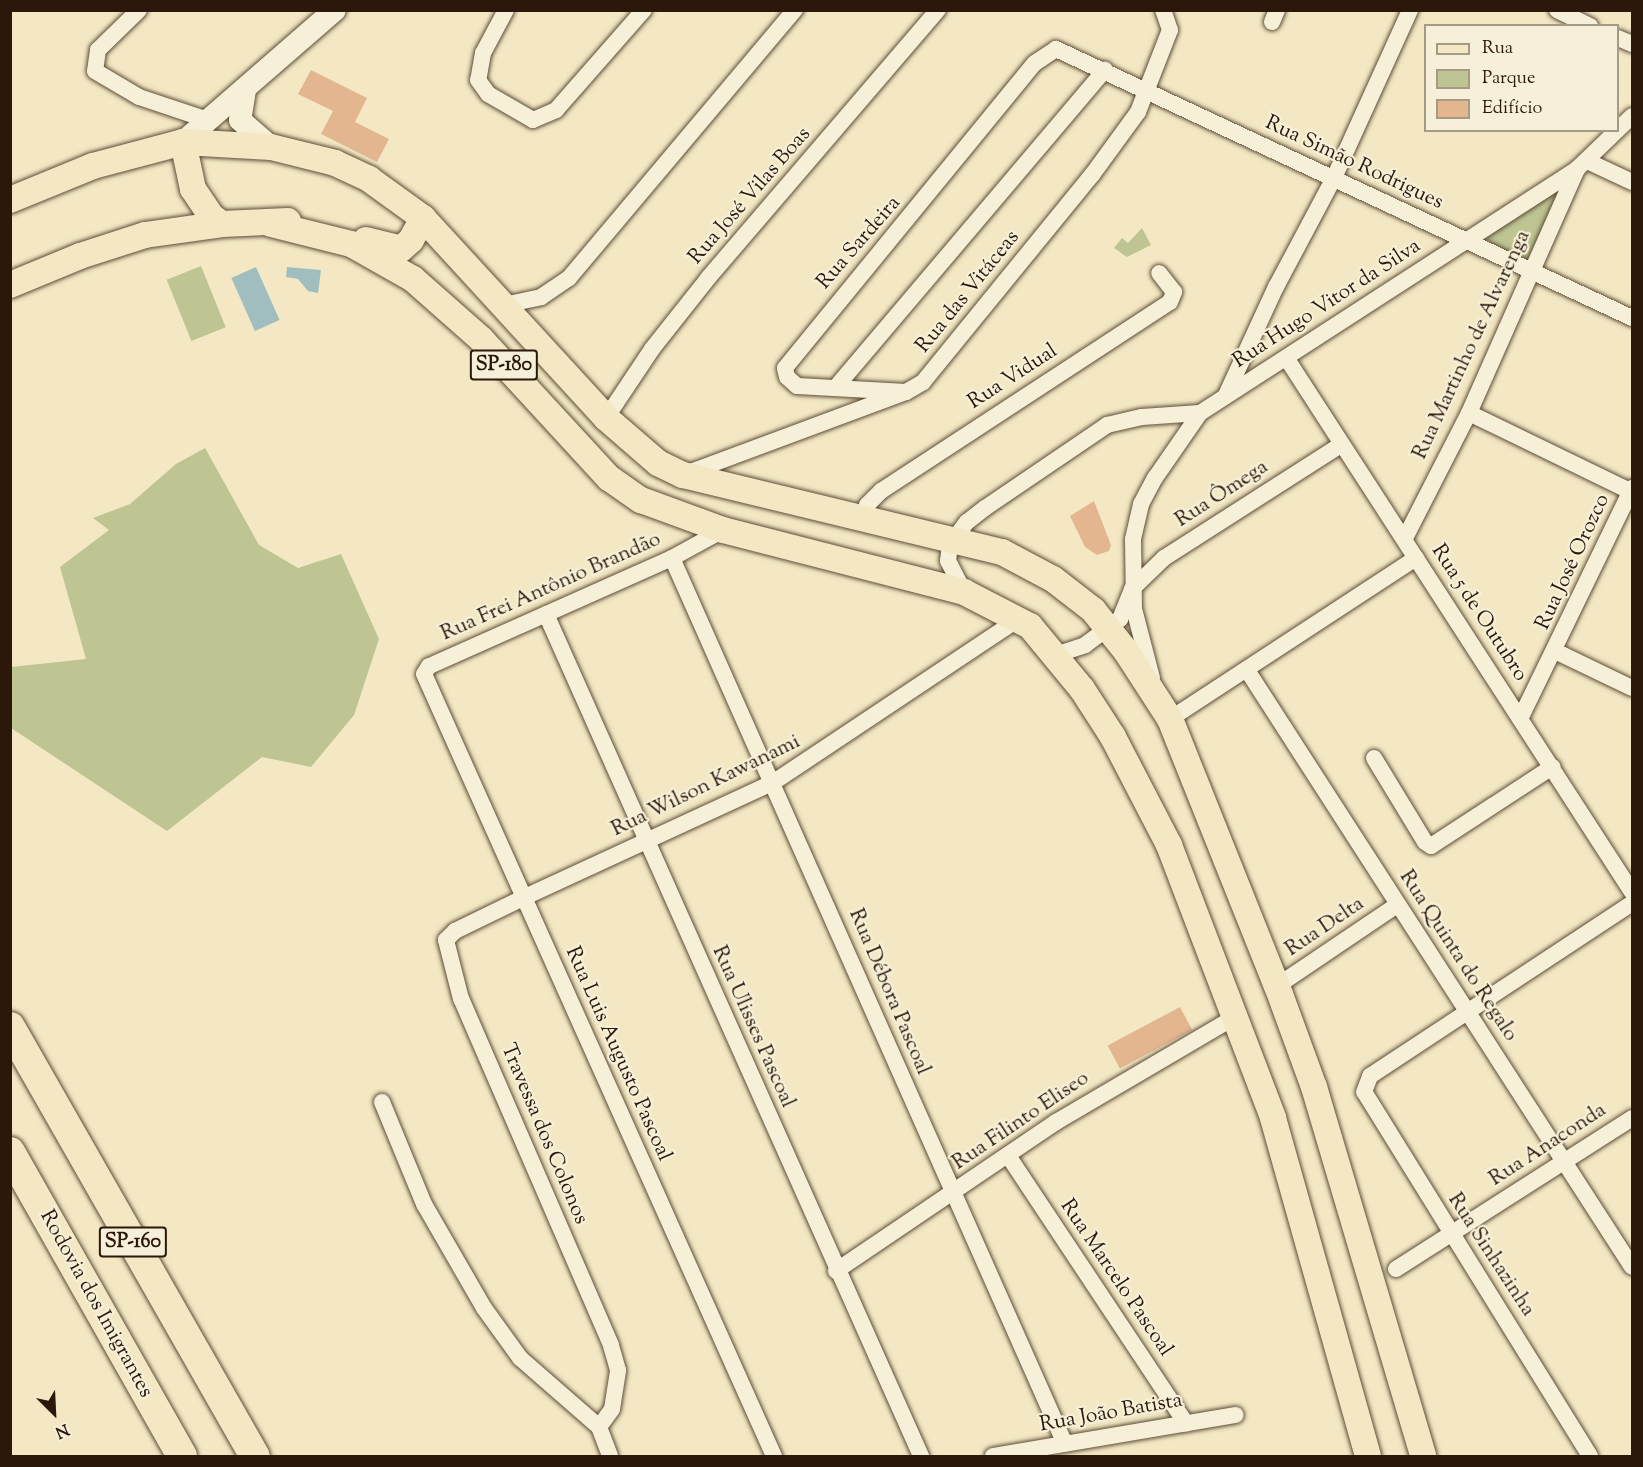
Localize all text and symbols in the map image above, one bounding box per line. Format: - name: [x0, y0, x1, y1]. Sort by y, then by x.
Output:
- legend: [1424, 24, 1619, 132]
- text: Rua: [1482, 36, 1513, 62]
- text: Parque: [1482, 66, 1535, 92]
- text: Edifício: [1482, 96, 1542, 122]
- street label: Rua Simão Rodrigues: [1261, 111, 1447, 215]
- street label: Rua José Vilas Boas: [684, 122, 816, 270]
- street label: Rua Sardeira: [812, 191, 906, 295]
- street label: Rua das Vitáceas: [911, 226, 1025, 358]
- street label: Rua Martinho de Alvarenga: [1408, 227, 1536, 463]
- street label: Rua Hugo Vitor da Silva: [1228, 234, 1426, 374]
- street label: Rua Vidual: [964, 339, 1062, 415]
- road number: SP-180: [470, 348, 538, 382]
- street label: Rua Ômega: [1171, 455, 1273, 533]
- street label: Rua José Orozco: [1531, 490, 1615, 634]
- street label: Rua Frei Antônio Brandão: [437, 527, 665, 647]
- street label: Rua 5 de Outubro: [1425, 540, 1533, 686]
- street label: Rua Wilson Kawanami: [608, 729, 804, 843]
- street label: Rua Quinta do Regalo: [1393, 866, 1523, 1046]
- street label: Rua Delta: [1281, 892, 1369, 962]
- street label: Rua Débora Pascoal: [843, 905, 935, 1079]
- street label: Rua Ulisses Pascoal: [706, 942, 800, 1112]
- street label: Rua Luis Augusto Pascoal: [559, 943, 677, 1165]
- street label: Travessa dos Colonos: [495, 1040, 593, 1228]
- street label: Rua Filinto Eliseo: [948, 1066, 1094, 1176]
- street label: Rua Anaconda: [1485, 1098, 1611, 1192]
- street label: Rua Sinhazinha: [1442, 1189, 1540, 1321]
- street label: Rua Marcelo Pascoal: [1054, 1195, 1178, 1361]
- street label: Rodovia dos Imigrantes: [34, 1206, 158, 1402]
- road number: SP-160: [98, 1225, 168, 1259]
- north arrow: [24, 1383, 84, 1443]
- street label: Rua João Batista: [1038, 1388, 1184, 1438]
- text: N: [51, 1417, 72, 1443]

